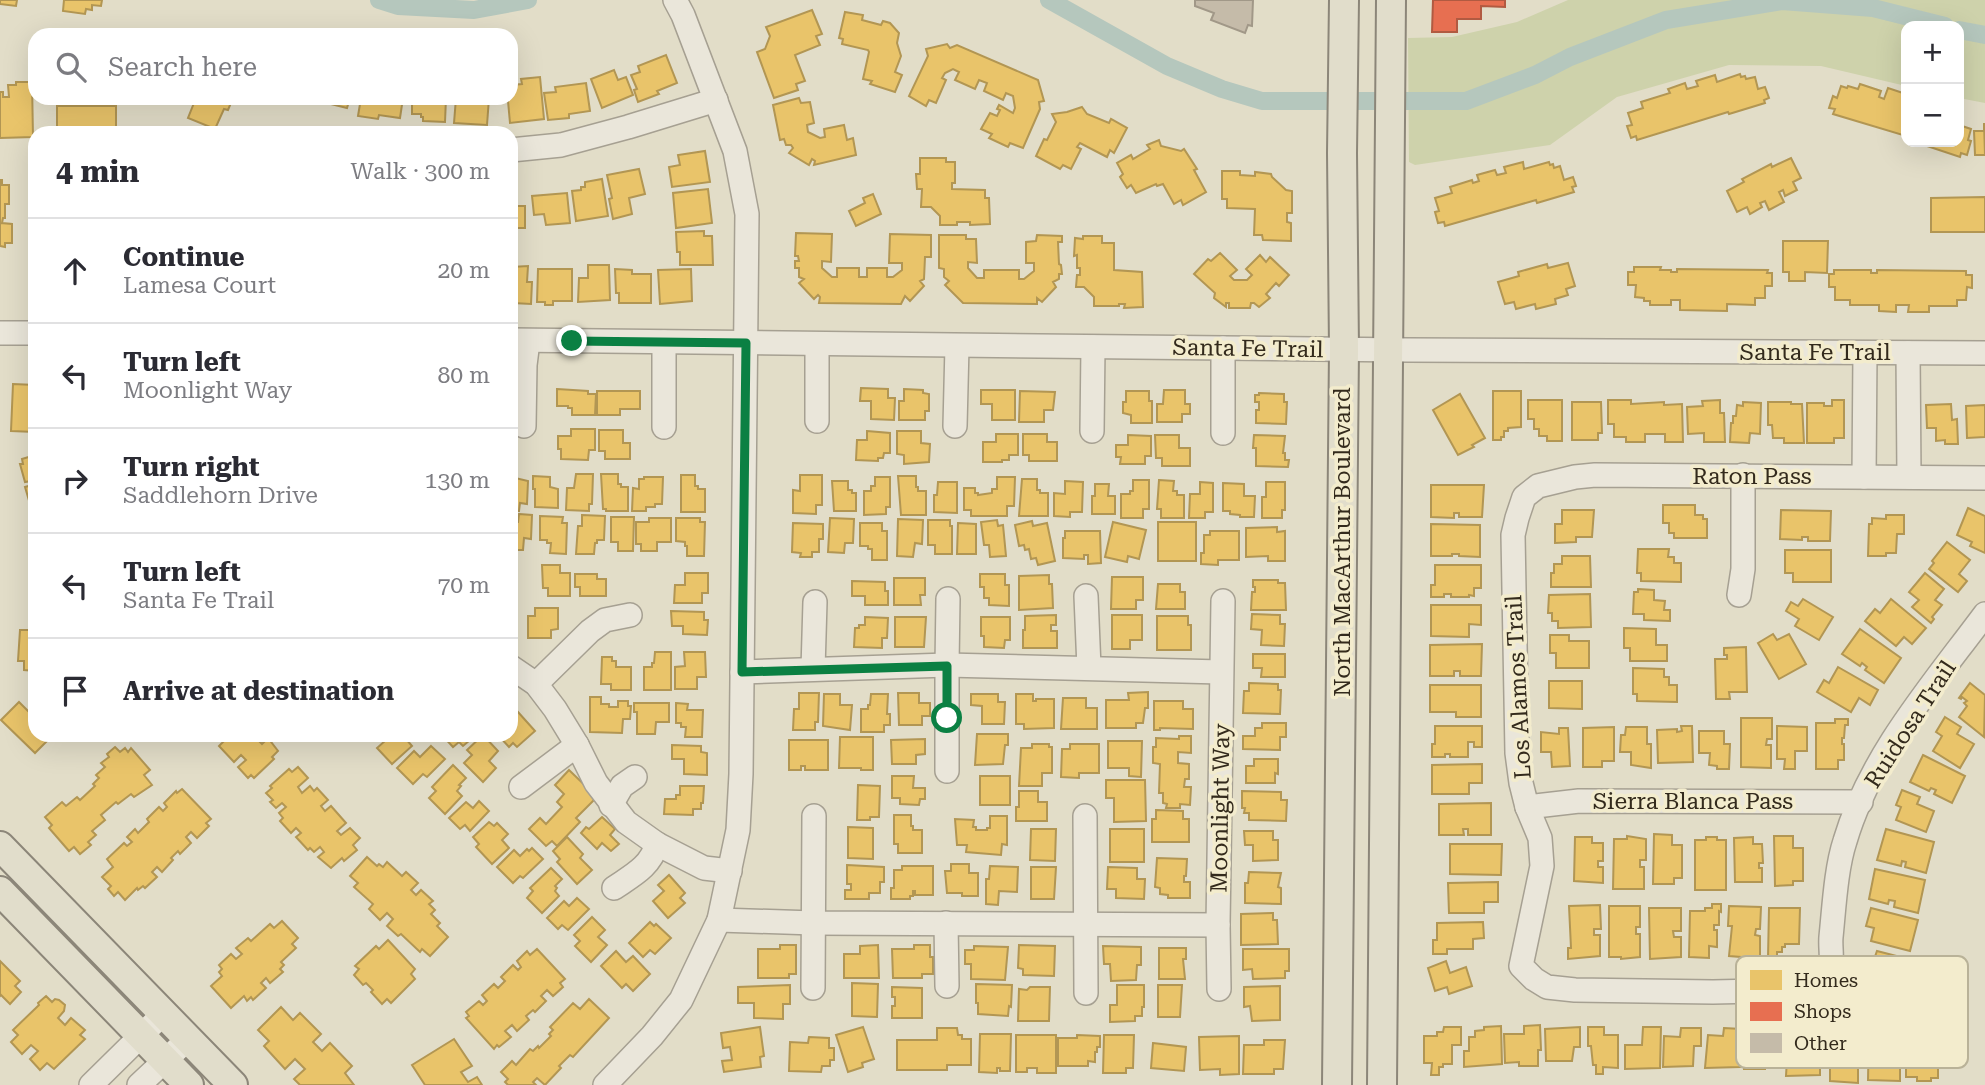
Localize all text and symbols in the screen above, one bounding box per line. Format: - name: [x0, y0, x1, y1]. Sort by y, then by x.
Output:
- map controls: [1901, 21, 1964, 147]
- button: +: [1901, 21, 1964, 84]
- search box: [28, 28, 518, 105]
- icon: search: [52, 48, 90, 86]
- text: Search here: [108, 52, 257, 82]
- button: −: [1901, 84, 1964, 147]
- text: 4 min: [56, 154, 139, 189]
- text: Walk · 300 m: [351, 158, 490, 185]
- text: Continue: [123, 242, 245, 272]
- icon: ahead: [56, 252, 94, 290]
- text: 20 m: [437, 257, 490, 284]
- text: Lamesa Court: [123, 272, 276, 299]
- route end: [556, 325, 587, 356]
- street label: Santa Fe Trail: [1172, 334, 1324, 363]
- street label: Santa Fe Trail: [1740, 339, 1891, 366]
- text: Turn left: [123, 347, 241, 377]
- icon: left: [56, 357, 94, 395]
- text: 80 m: [437, 362, 490, 389]
- text: Moonlight Way: [123, 377, 292, 404]
- street label: North MacArthur Boulevard: [1329, 387, 1356, 697]
- text: Turn right: [123, 452, 259, 482]
- icon: right: [56, 462, 94, 500]
- street label: Raton Pass: [1692, 463, 1812, 490]
- text: 130 m: [425, 467, 490, 494]
- text: Saddlehorn Drive: [123, 482, 318, 509]
- text: Turn left: [123, 557, 241, 587]
- icon: left: [56, 567, 94, 605]
- text: 70 m: [437, 572, 490, 599]
- text: Santa Fe Trail: [123, 587, 274, 614]
- street label: Los Alamos Trail: [1500, 594, 1537, 780]
- street label: Ruidosa Trail: [1859, 656, 1962, 793]
- icon: arrive: [56, 672, 94, 710]
- text: Arrive at destination: [123, 676, 394, 706]
- route start: [931, 702, 962, 733]
- street label: Moonlight Way: [1206, 723, 1235, 893]
- street label: Sierra Blanca Pass: [1593, 788, 1793, 815]
- legend: [1736, 956, 1968, 1068]
- text: Homes: [1794, 969, 1858, 992]
- text: Shops: [1794, 1000, 1851, 1023]
- text: Other: [1794, 1032, 1847, 1055]

